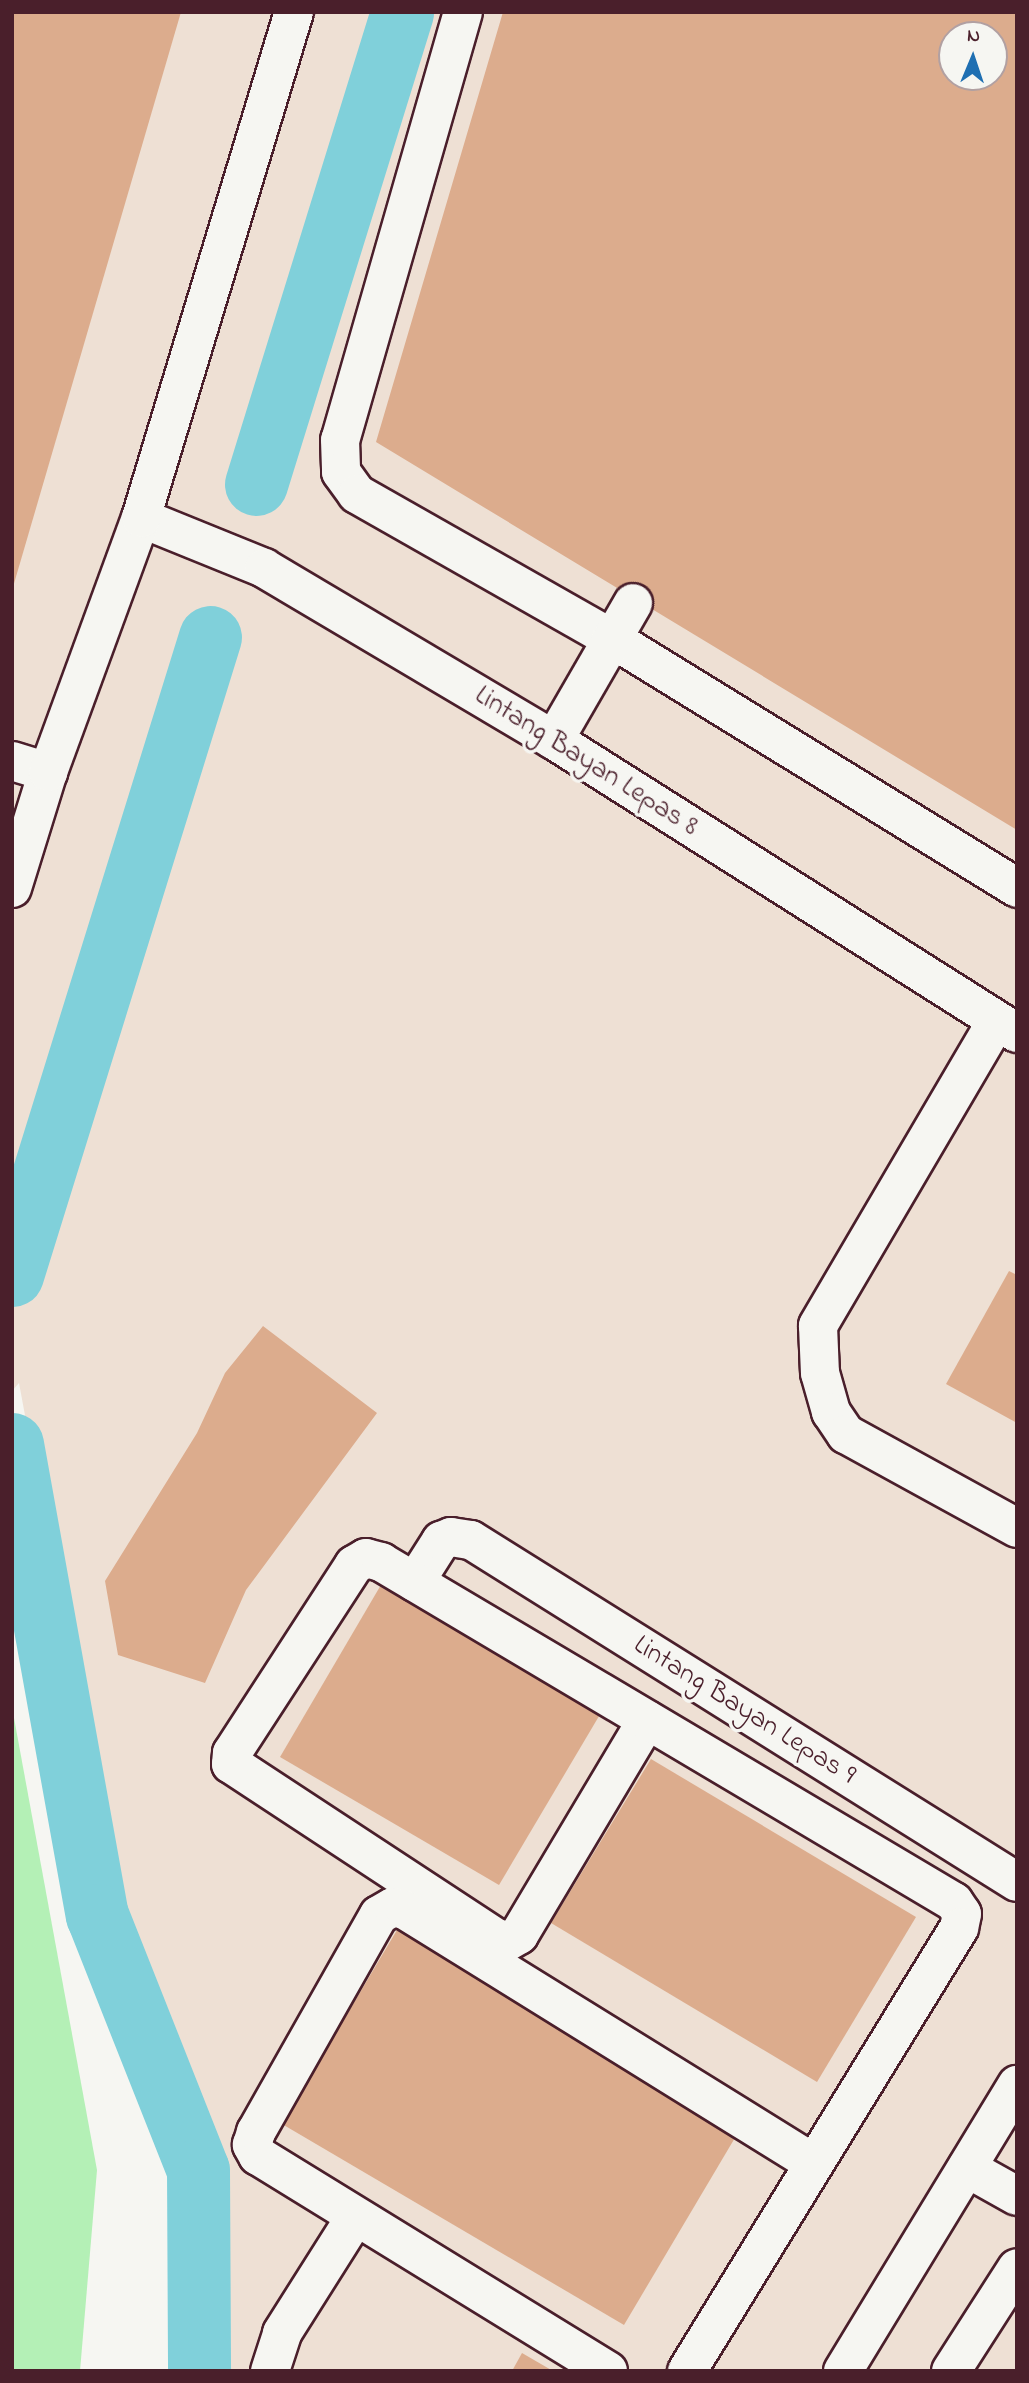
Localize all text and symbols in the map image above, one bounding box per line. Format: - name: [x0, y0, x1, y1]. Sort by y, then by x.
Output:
- north arrow: [938, 21, 1008, 91]
- text: N: [967, 23, 981, 50]
- street label: Lintang Bayan Lepas 8: [468, 679, 704, 845]
- street label: Lintang Bayan Lepas 9: [627, 1629, 861, 1793]

